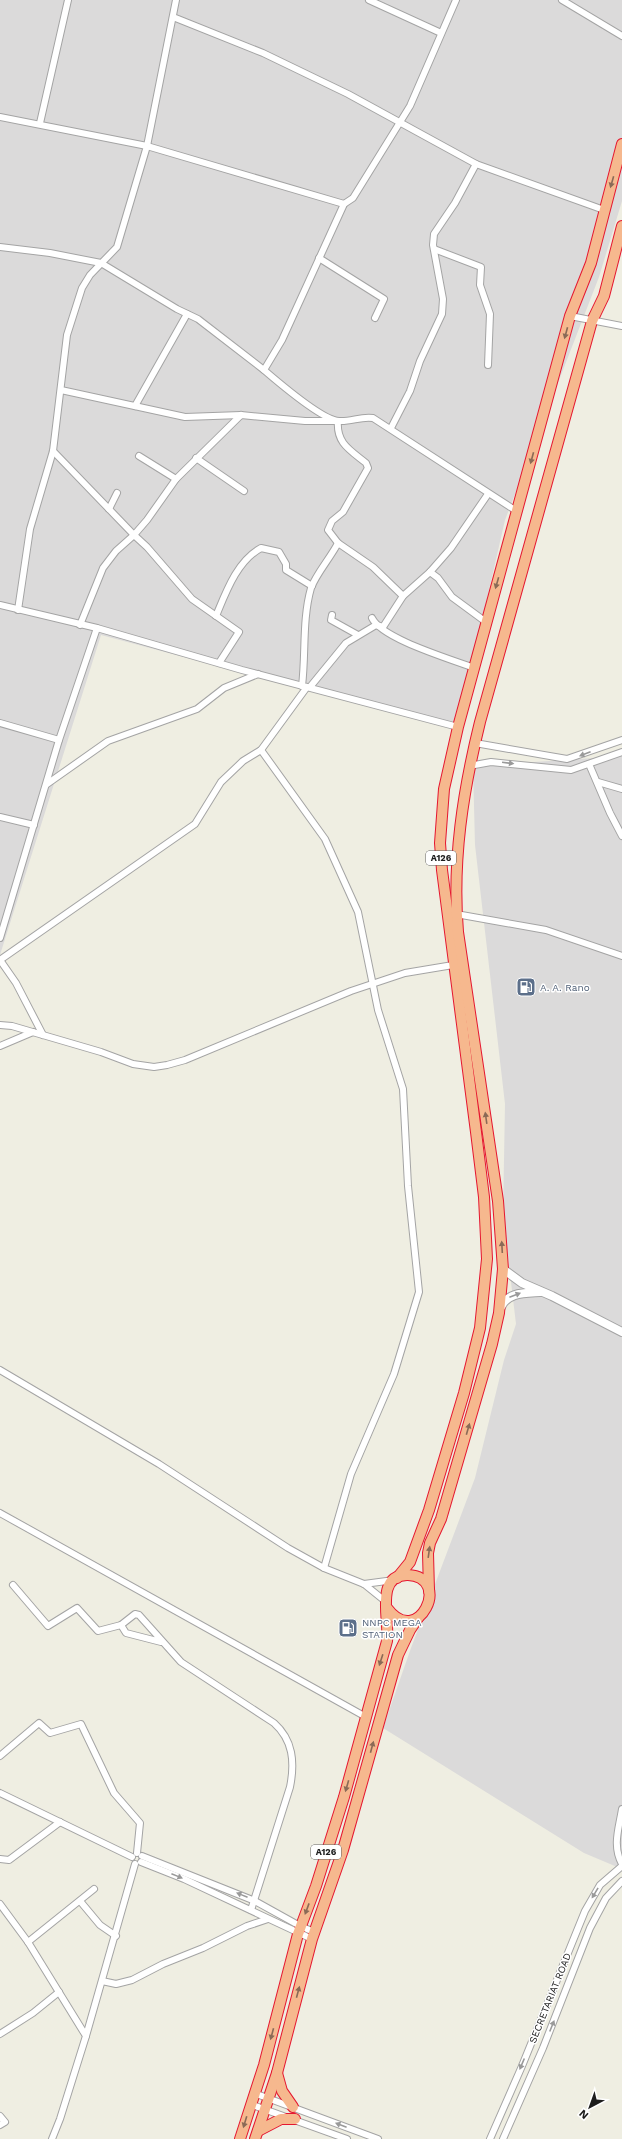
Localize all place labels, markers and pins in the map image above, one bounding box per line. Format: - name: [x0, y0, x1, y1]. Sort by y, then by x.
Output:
- fuel station icon: A. A. Rano: [515, 976, 537, 998]
- place label: A. A. Rano: [540, 982, 590, 993]
- fuel station icon: NNPC MEGA STATION: [337, 1617, 359, 1639]
- place label: NNPC MEGA STATION: [362, 1617, 422, 1640]

